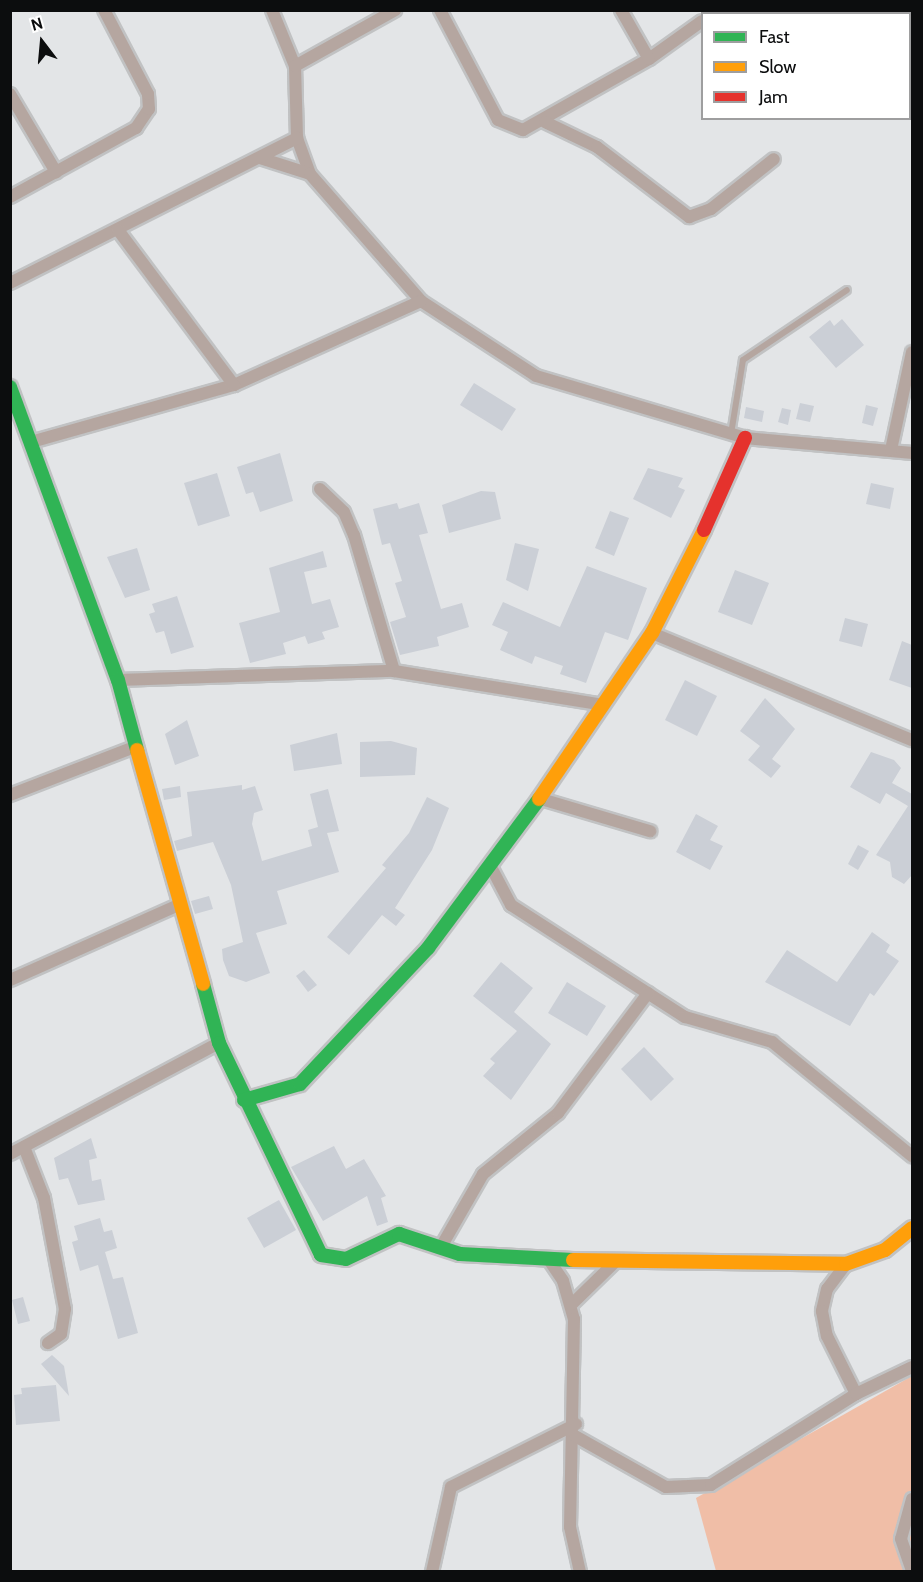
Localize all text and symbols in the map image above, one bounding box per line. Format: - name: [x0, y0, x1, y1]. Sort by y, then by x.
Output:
- north arrow: [12, 12, 72, 72]
- legend: [701, 12, 911, 120]
- text: N: [29, 14, 45, 35]
- text: Fast: [759, 26, 790, 48]
- text: Slow: [759, 56, 796, 78]
- text: Jam: [759, 86, 788, 108]

